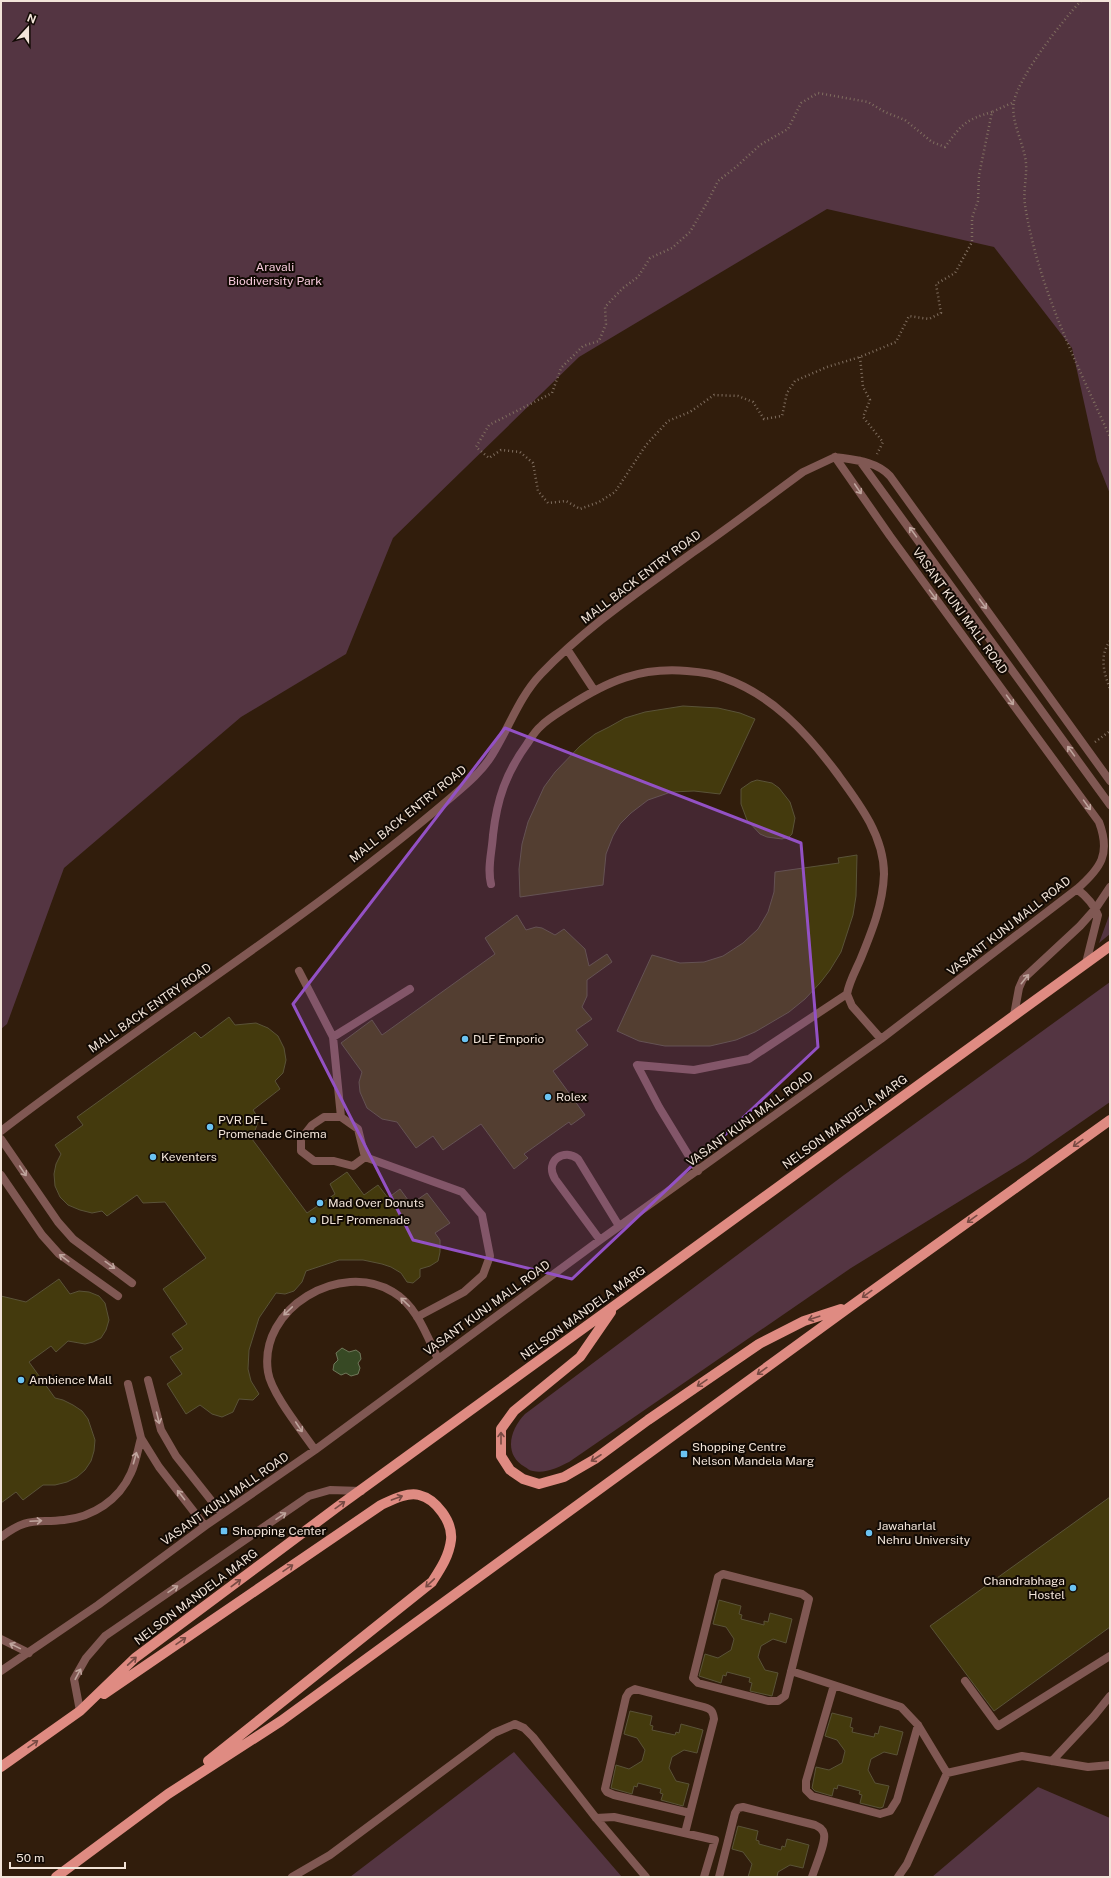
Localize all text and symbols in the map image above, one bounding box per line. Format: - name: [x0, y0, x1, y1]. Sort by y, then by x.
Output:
- north arrow: [8, 8, 48, 48]
- text: N: [25, 12, 38, 26]
- park label: Aravali Biodiversity Park: [228, 260, 322, 288]
- one-way arrow: [854, 483, 862, 494]
- street label: MALL BACK ENTRY ROAD: [578, 527, 704, 627]
- one-way arrow: [909, 527, 917, 538]
- street label: VASANT KUNJ MALL ROAD: [909, 545, 1011, 677]
- one-way arrow: [929, 589, 937, 600]
- one-way arrow: [979, 598, 987, 609]
- one-way arrow: [1006, 694, 1014, 705]
- one-way arrow: [1066, 746, 1075, 757]
- street label: MALL BACK ENTRY ROAD: [347, 763, 469, 865]
- one-way arrow: [1082, 799, 1091, 810]
- street label: VASANT KUNJ MALL ROAD: [945, 873, 1073, 979]
- street label: MALL BACK ENTRY ROAD: [86, 960, 214, 1056]
- one-way arrow: [1021, 973, 1029, 984]
- place label: DLF Emporio: [473, 1032, 545, 1046]
- marker: DLF Emporio: [460, 1034, 470, 1044]
- street label: VASANT KUNJ MALL ROAD: [684, 1068, 816, 1170]
- street label: NELSON MANDELA MARG: [780, 1072, 910, 1172]
- place label: Rolex: [556, 1090, 587, 1104]
- marker: Rolex: [543, 1092, 553, 1102]
- place label: PVR DFL Promenade Cinema: [218, 1113, 327, 1141]
- marker: PVR DFL Promenade Cinema: [205, 1122, 215, 1132]
- one-way arrow: [1073, 1139, 1084, 1147]
- place label: Keventers: [161, 1150, 217, 1164]
- marker: Keventers: [148, 1152, 158, 1162]
- one-way arrow: [19, 1165, 27, 1176]
- place label: Mad Over Donuts: [328, 1196, 424, 1210]
- marker: Mad Over Donuts: [315, 1198, 325, 1208]
- place label: DLF Promenade: [321, 1213, 410, 1227]
- one-way arrow: [967, 1214, 978, 1223]
- marker: DLF Promenade: [308, 1215, 318, 1225]
- one-way arrow: [58, 1253, 69, 1262]
- street label: VASANT KUNJ MALL ROAD: [421, 1257, 553, 1359]
- one-way arrow: [104, 1261, 115, 1269]
- street label: NELSON MANDELA MARG: [518, 1263, 648, 1363]
- one-way arrow: [861, 1290, 872, 1298]
- one-way arrow: [400, 1297, 410, 1306]
- one-way arrow: [283, 1307, 293, 1316]
- one-way arrow: [807, 1315, 820, 1322]
- one-way arrow: [756, 1366, 767, 1375]
- place label: Ambience Mall: [29, 1373, 113, 1387]
- marker: Ambience Mall: [16, 1375, 26, 1385]
- one-way arrow: [696, 1379, 707, 1387]
- one-way arrow: [155, 1411, 162, 1424]
- one-way arrow: [295, 1421, 303, 1432]
- one-way arrow: [497, 1432, 505, 1445]
- place label: Shopping Centre Nelson Mandela Marg: [692, 1440, 814, 1468]
- street label: VASANT KUNJ MALL ROAD: [158, 1449, 292, 1549]
- marker: Shopping Centre Nelson Mandela Marg: [679, 1449, 689, 1459]
- one-way arrow: [132, 1452, 139, 1465]
- one-way arrow: [590, 1454, 601, 1462]
- one-way arrow: [177, 1490, 185, 1501]
- one-way arrow: [391, 1494, 403, 1502]
- one-way arrow: [335, 1501, 346, 1510]
- one-way arrow: [275, 1512, 286, 1520]
- one-way arrow: [29, 1517, 42, 1525]
- place label: Jawaharlal Nehru University: [877, 1519, 971, 1547]
- place label: Shopping Center: [232, 1524, 326, 1538]
- marker: Shopping Center: [219, 1526, 229, 1536]
- marker: Jawaharlal Nehru University: [864, 1528, 874, 1538]
- street label: NELSON MANDELA MARG: [132, 1546, 260, 1648]
- one-way arrow: [282, 1564, 293, 1572]
- place label: Chandrabhaga Hostel: [983, 1574, 1065, 1602]
- one-way arrow: [425, 1578, 435, 1587]
- one-way arrow: [230, 1579, 241, 1587]
- marker: Chandrabhaga Hostel: [1068, 1583, 1078, 1593]
- one-way arrow: [168, 1585, 179, 1593]
- one-way arrow: [175, 1637, 187, 1645]
- one-way arrow: [10, 1642, 22, 1649]
- one-way arrow: [127, 1656, 137, 1666]
- one-way arrow: [74, 1668, 82, 1680]
- one-way arrow: [27, 1740, 38, 1749]
- scale bar: [10, 1844, 125, 1870]
- text: 50 m: [16, 1851, 44, 1865]

